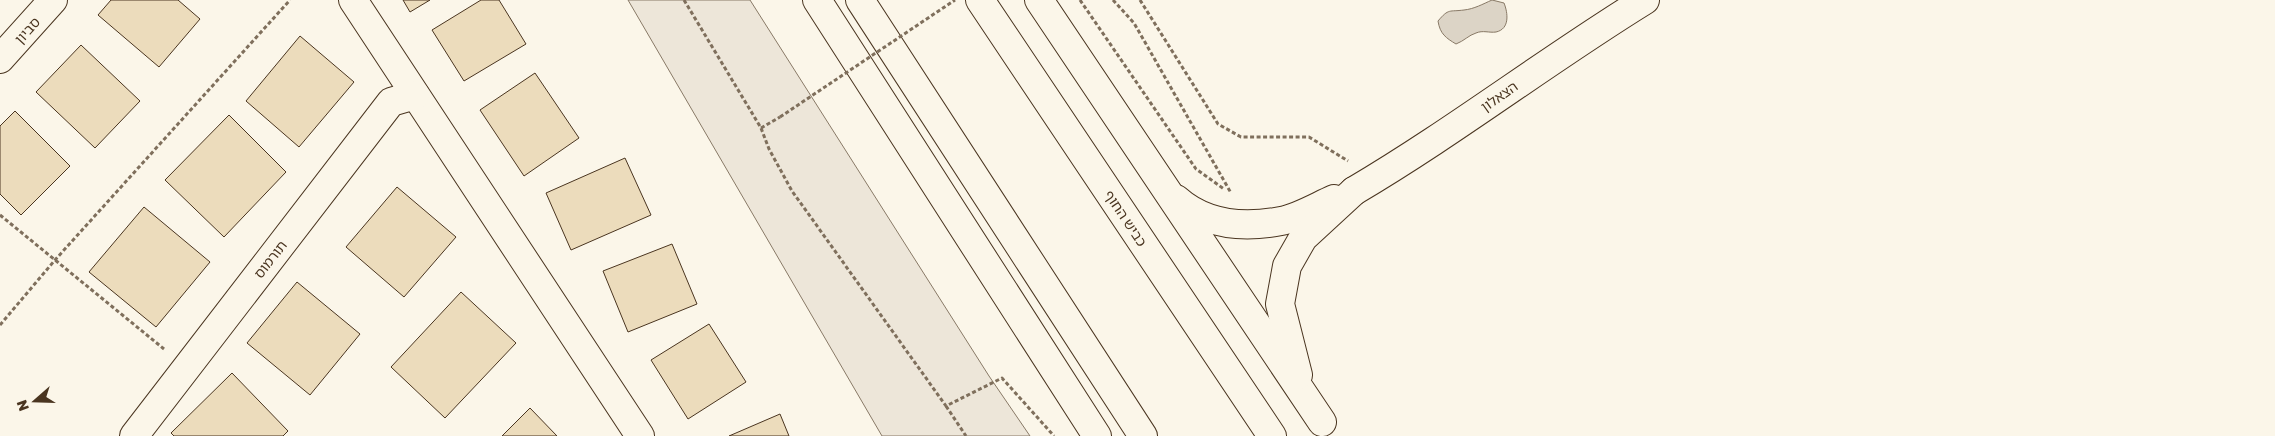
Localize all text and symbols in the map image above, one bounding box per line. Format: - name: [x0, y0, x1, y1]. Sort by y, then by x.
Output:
- street label: סביון: [11, 13, 43, 47]
- street label: הצאלון: [1477, 77, 1521, 115]
- street label: כביש החוף: [1101, 187, 1151, 249]
- street label: תורמוס: [250, 237, 290, 281]
- north arrow: [10, 376, 60, 426]
- text: N: [13, 398, 32, 414]

